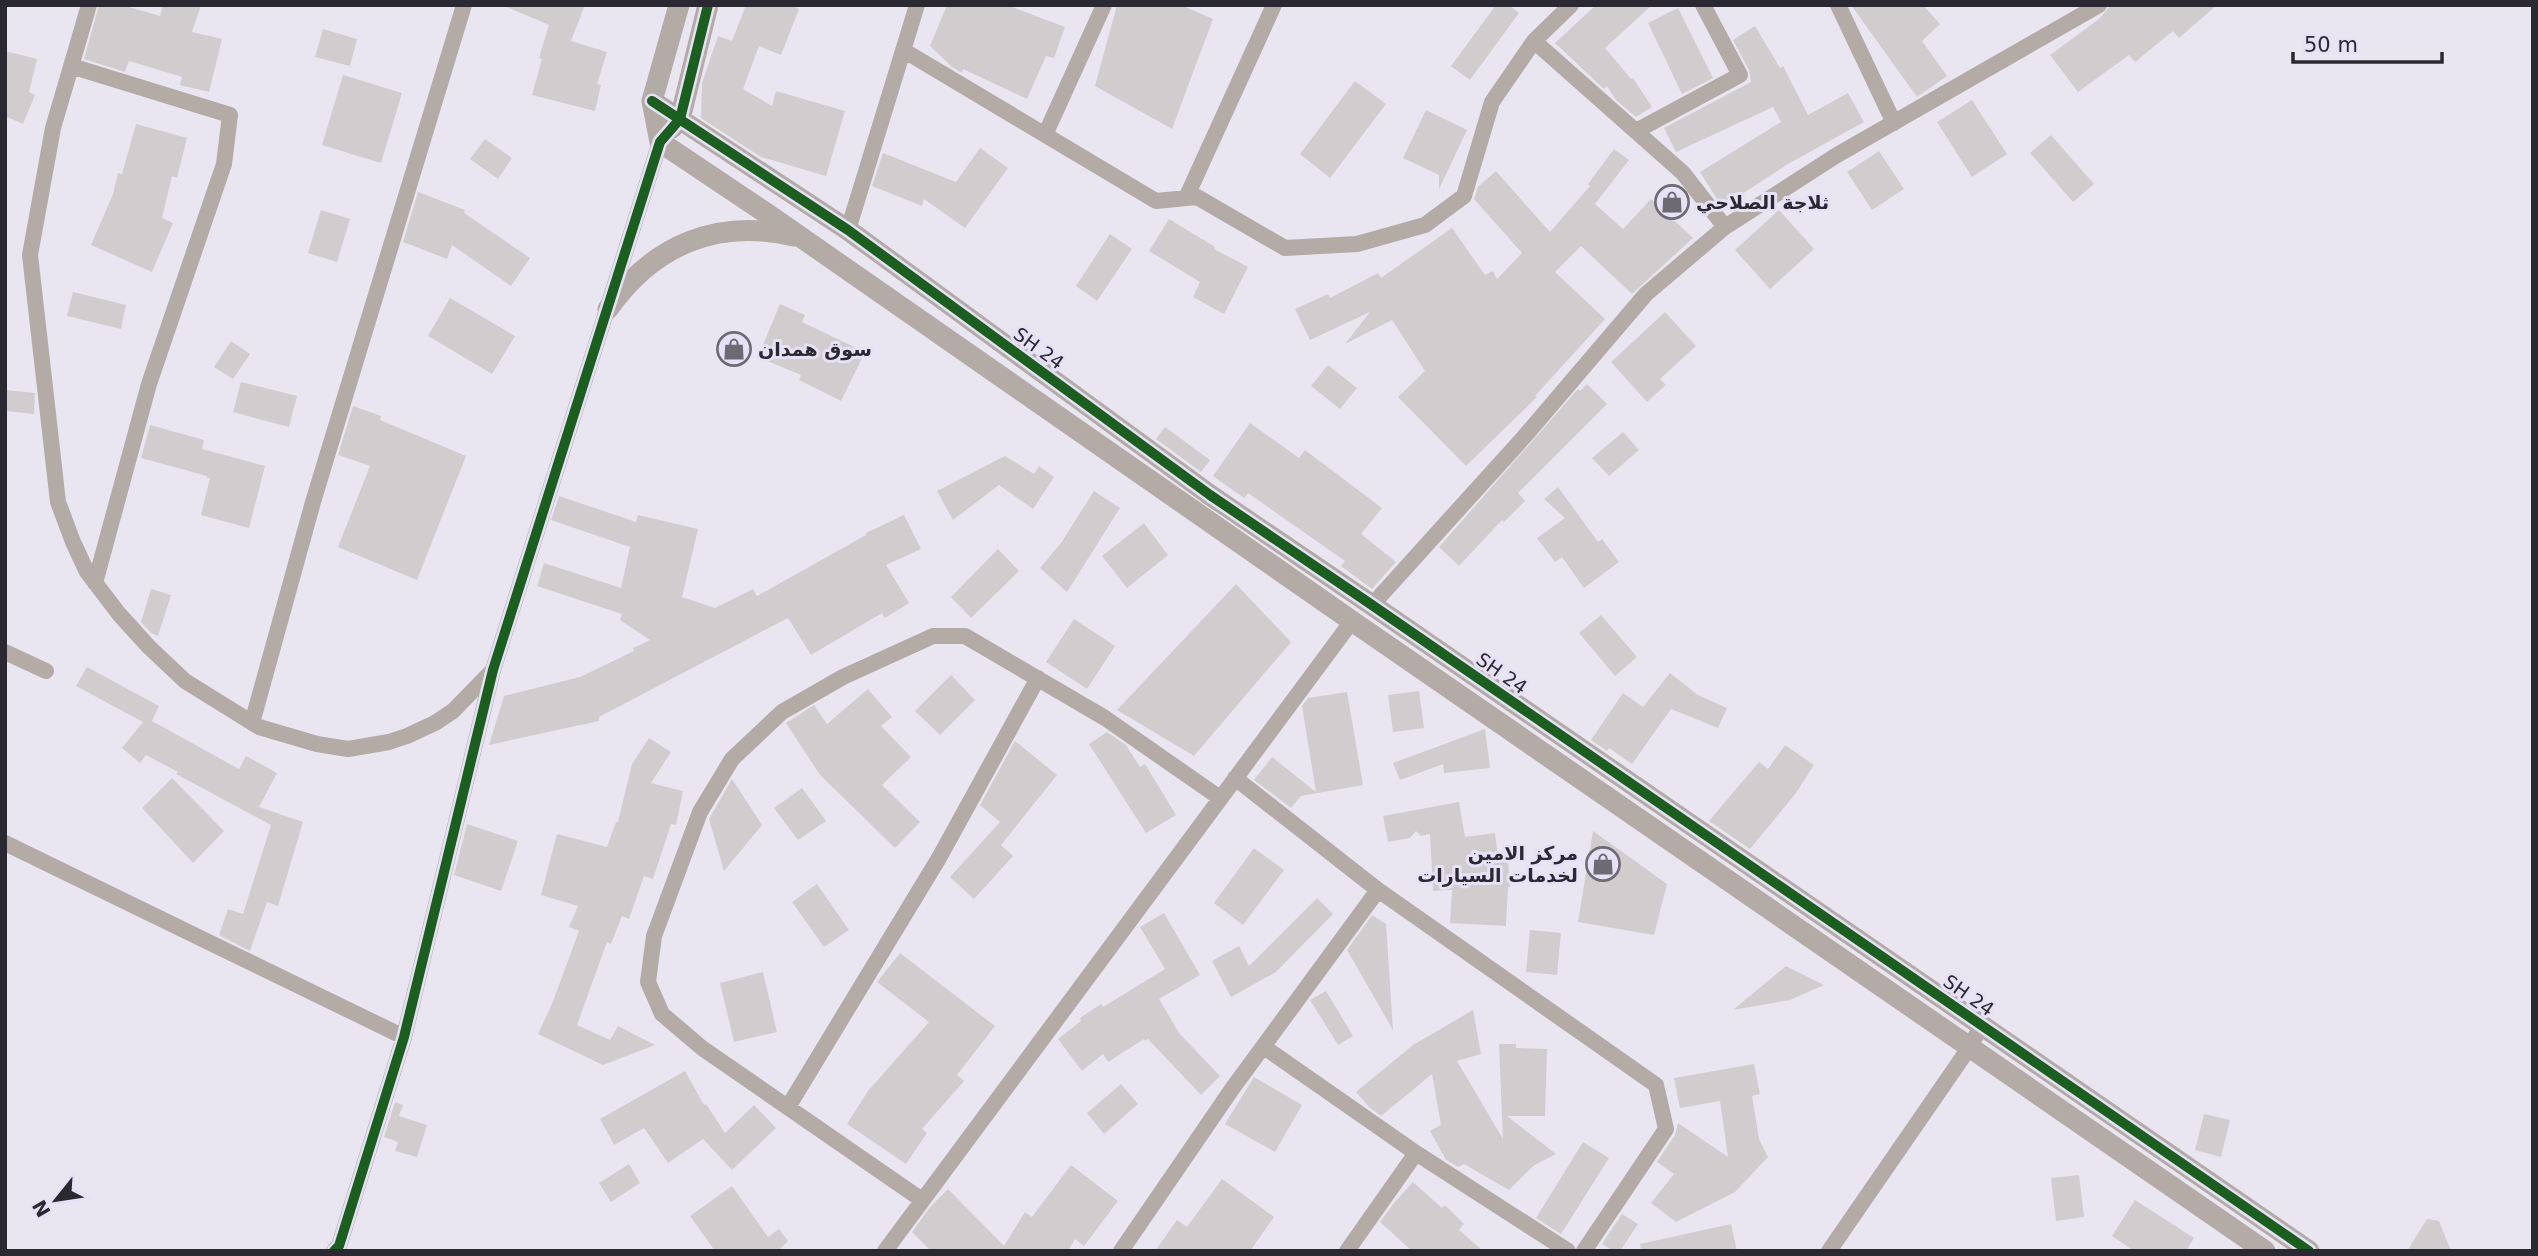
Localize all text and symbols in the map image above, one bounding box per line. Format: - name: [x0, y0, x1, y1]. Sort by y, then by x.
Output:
- scale bar: [2293, 21, 2442, 65]
- text: 50 m: [2304, 33, 2358, 57]
- shop icon: ثلاجة الصلاحي: [1653, 183, 1691, 221]
- place label: ثلاجة الصلاحي: [1696, 191, 1829, 214]
- street label: SH 24: [1010, 322, 1068, 374]
- shop icon: سوق همدان: [715, 330, 753, 368]
- place label: سوق همدان: [758, 338, 872, 361]
- street label: SH 24: [1473, 648, 1531, 698]
- place label: مركز الامين لخدمات السيارات: [1417, 842, 1578, 887]
- shop icon: مركز الامين لخدمات السيارات: [1584, 845, 1622, 883]
- street label: SH 24: [1940, 970, 1998, 1020]
- north arrow: [21, 1165, 91, 1235]
- text: N: [28, 1196, 55, 1221]

